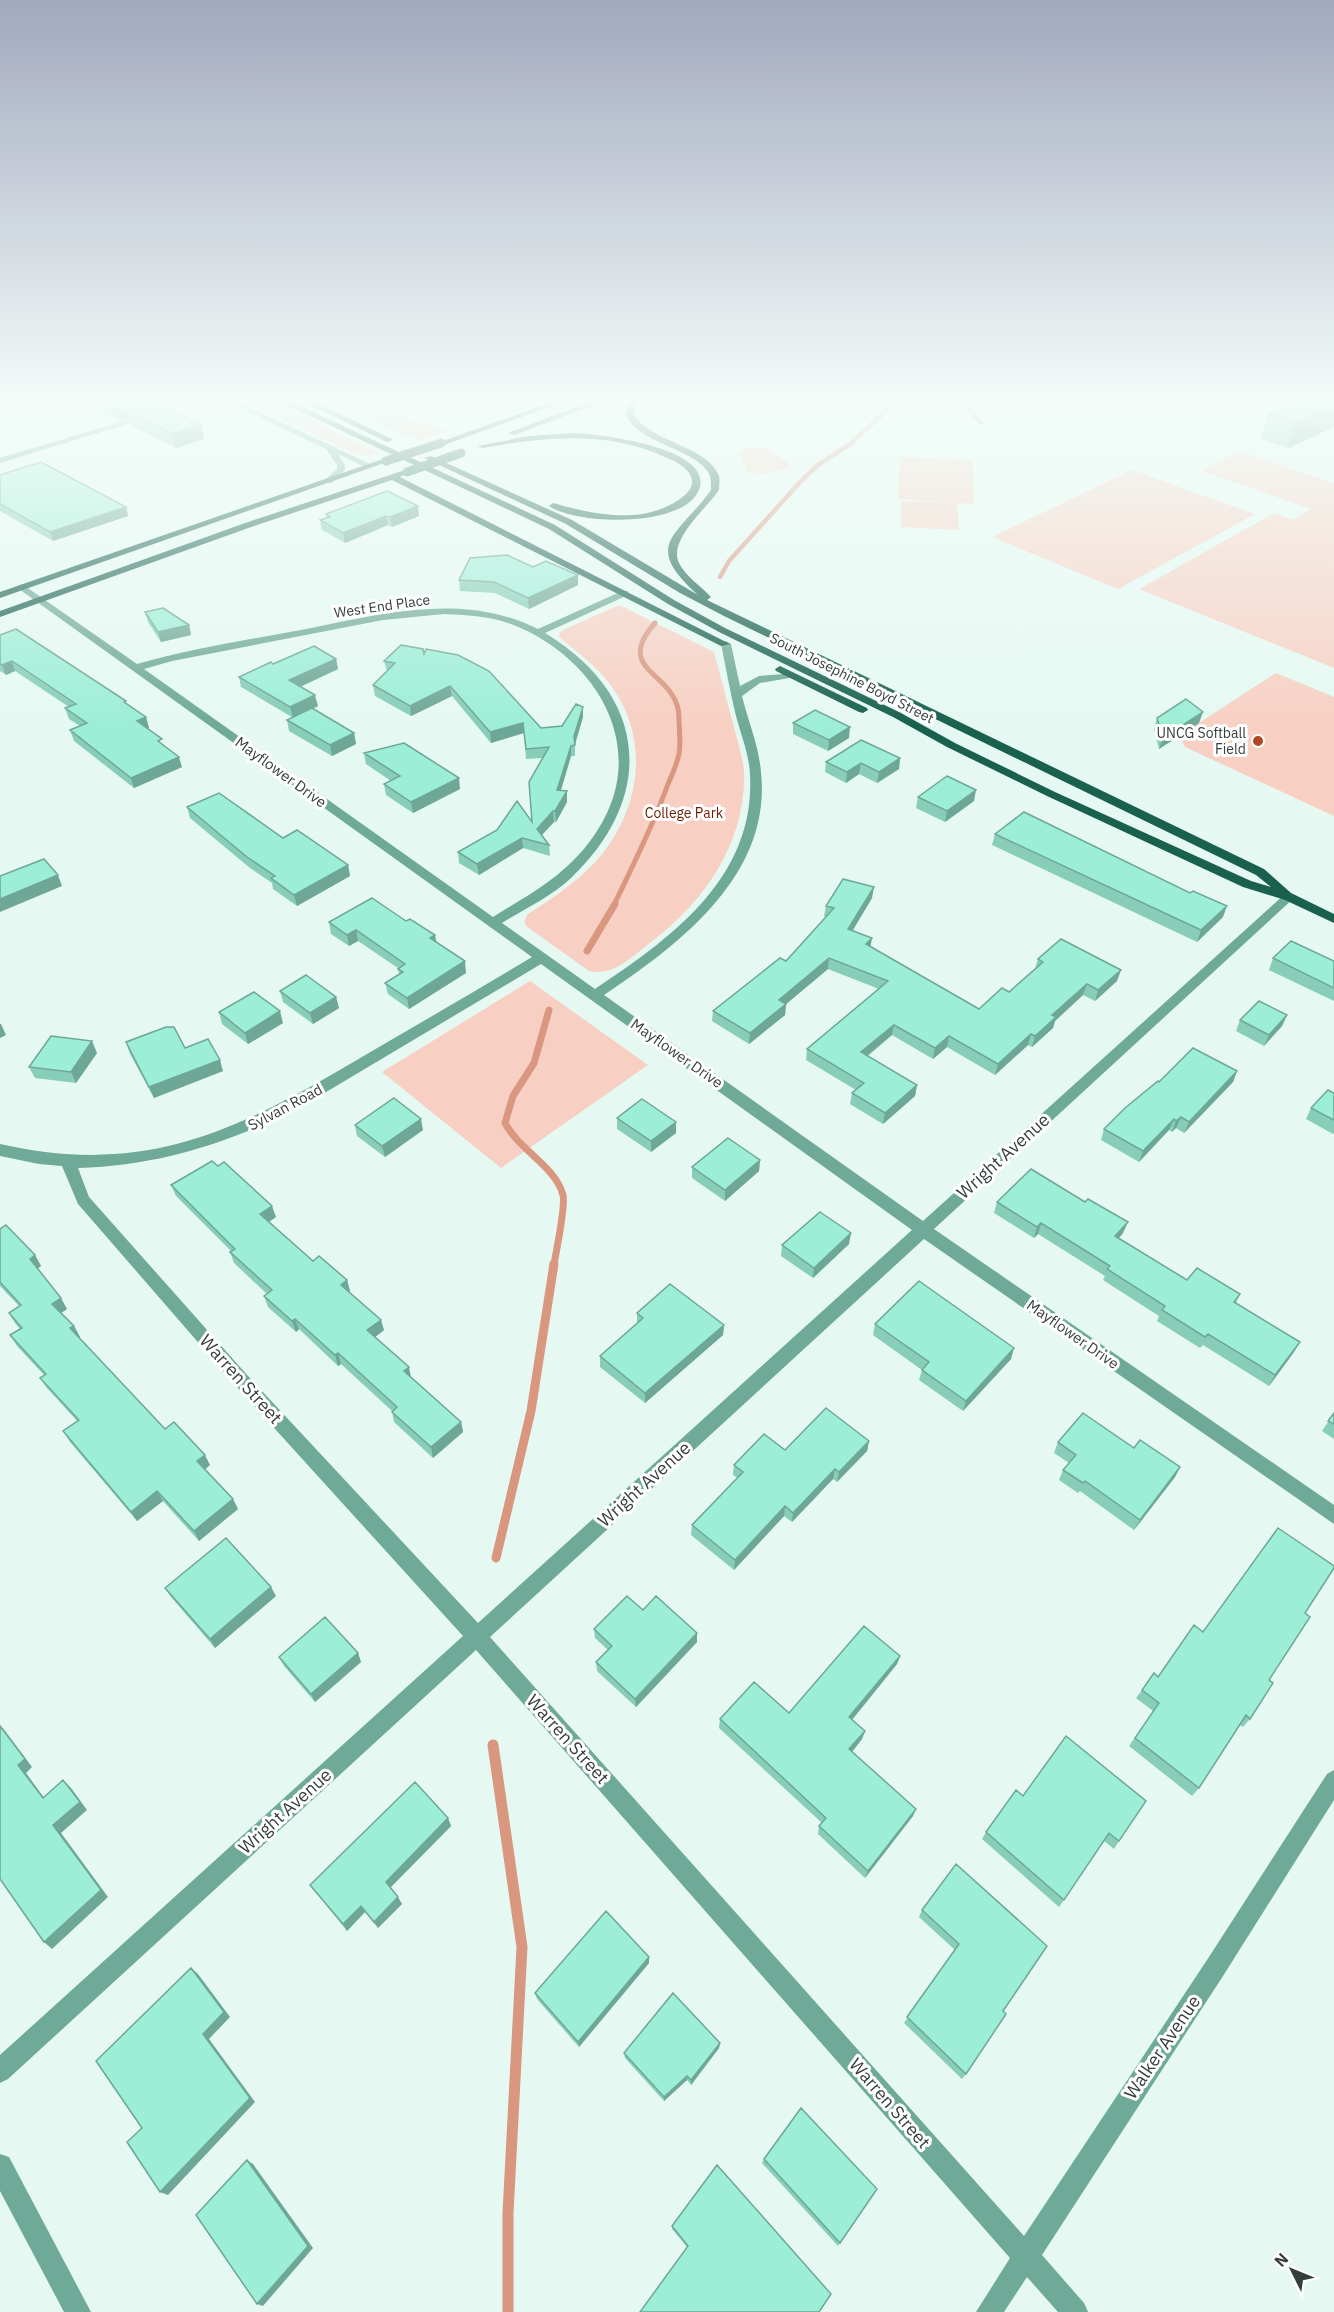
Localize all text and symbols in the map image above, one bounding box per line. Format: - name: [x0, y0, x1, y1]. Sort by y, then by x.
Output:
- street label: West End Place: [333, 590, 432, 622]
- street label: South Josephine Boyd Street: [767, 629, 937, 727]
- place label: UNCG Softball Field: [1157, 724, 1246, 758]
- street label: Mayflower Drive: [232, 732, 330, 812]
- marker: UNCG Softball Field: [1251, 734, 1265, 748]
- park label: College Park: [645, 804, 724, 822]
- street label: Mayflower Drive: [627, 1014, 727, 1092]
- street label: Sylvan Road: [244, 1079, 326, 1135]
- street label: Wright Avenue: [952, 1108, 1054, 1204]
- street label: Mayflower Drive: [1023, 1295, 1123, 1373]
- street label: Warren Street: [195, 1330, 287, 1428]
- street label: Wright Avenue: [593, 1436, 695, 1532]
- street label: Warren Street: [522, 1690, 614, 1788]
- street label: Wright Avenue: [234, 1763, 336, 1859]
- street label: Walker Avenue: [1119, 1991, 1205, 2103]
- street label: Warren Street: [844, 2053, 936, 2153]
- north arrow: [1262, 2240, 1322, 2300]
- text: N: [1270, 2249, 1292, 2271]

